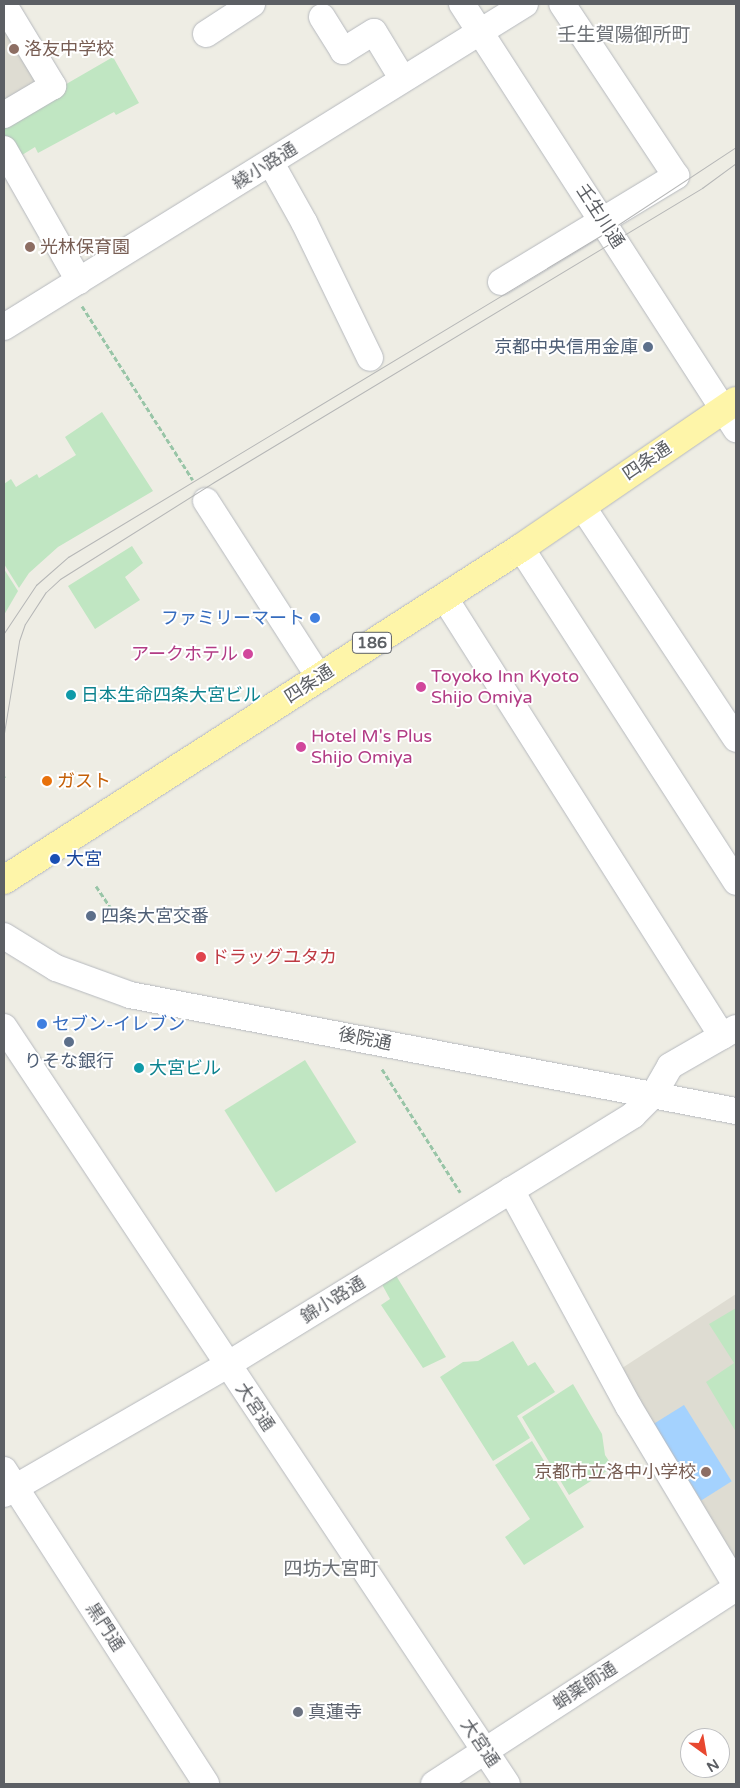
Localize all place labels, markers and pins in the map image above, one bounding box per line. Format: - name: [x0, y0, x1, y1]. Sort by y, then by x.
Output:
- place label: 洛友中学校: [24, 38, 114, 60]
- marker: 洛友中学校: [8, 43, 20, 55]
- place label: 光林保育園: [40, 236, 130, 258]
- marker: 光林保育園: [24, 241, 36, 253]
- place label: 京都中央信用金庫: [494, 336, 638, 358]
- marker: 京都中央信用金庫: [642, 341, 654, 353]
- place label: ファミリーマート: [161, 607, 305, 629]
- marker: ファミリーマート: [309, 612, 321, 624]
- place label: アークホテル: [131, 643, 238, 665]
- marker: アークホテル: [242, 648, 254, 660]
- place label: Toyoko Inn Kyoto Shijo Omiya: [431, 666, 579, 709]
- marker: Toyoko Inn Kyoto Shijo Omiya: [415, 681, 427, 693]
- place label: 日本生命四条大宮ビル: [81, 684, 261, 706]
- marker: 日本生命四条大宮ビル: [65, 689, 77, 701]
- place label: Hotel M's Plus Shijo Omiya: [311, 726, 432, 769]
- marker: Hotel M's Plus Shijo Omiya: [295, 741, 307, 753]
- place label: ガスト: [57, 770, 111, 792]
- marker: ガスト: [41, 775, 53, 787]
- place label: 大宮: [66, 848, 102, 870]
- marker: 大宮: [48, 852, 62, 866]
- place label: 四条大宮交番: [101, 905, 209, 927]
- marker: 四条大宮交番: [85, 910, 97, 922]
- place label: ドラッグユタカ: [211, 946, 337, 968]
- marker: ドラッグユタカ: [195, 951, 207, 963]
- place label: セブン-イレブン: [52, 1013, 185, 1035]
- marker: セブン-イレブン: [36, 1018, 48, 1030]
- marker: りそな銀行: [63, 1036, 75, 1048]
- place label: りそな銀行: [24, 1050, 114, 1072]
- place label: 大宮ビル: [149, 1057, 221, 1079]
- marker: 大宮ビル: [133, 1062, 145, 1074]
- place label: 京都市立洛中小学校: [534, 1461, 696, 1483]
- marker: 京都市立洛中小学校: [700, 1466, 712, 1478]
- place label: 真蓮寺: [308, 1701, 362, 1723]
- marker: 真蓮寺: [292, 1706, 304, 1718]

